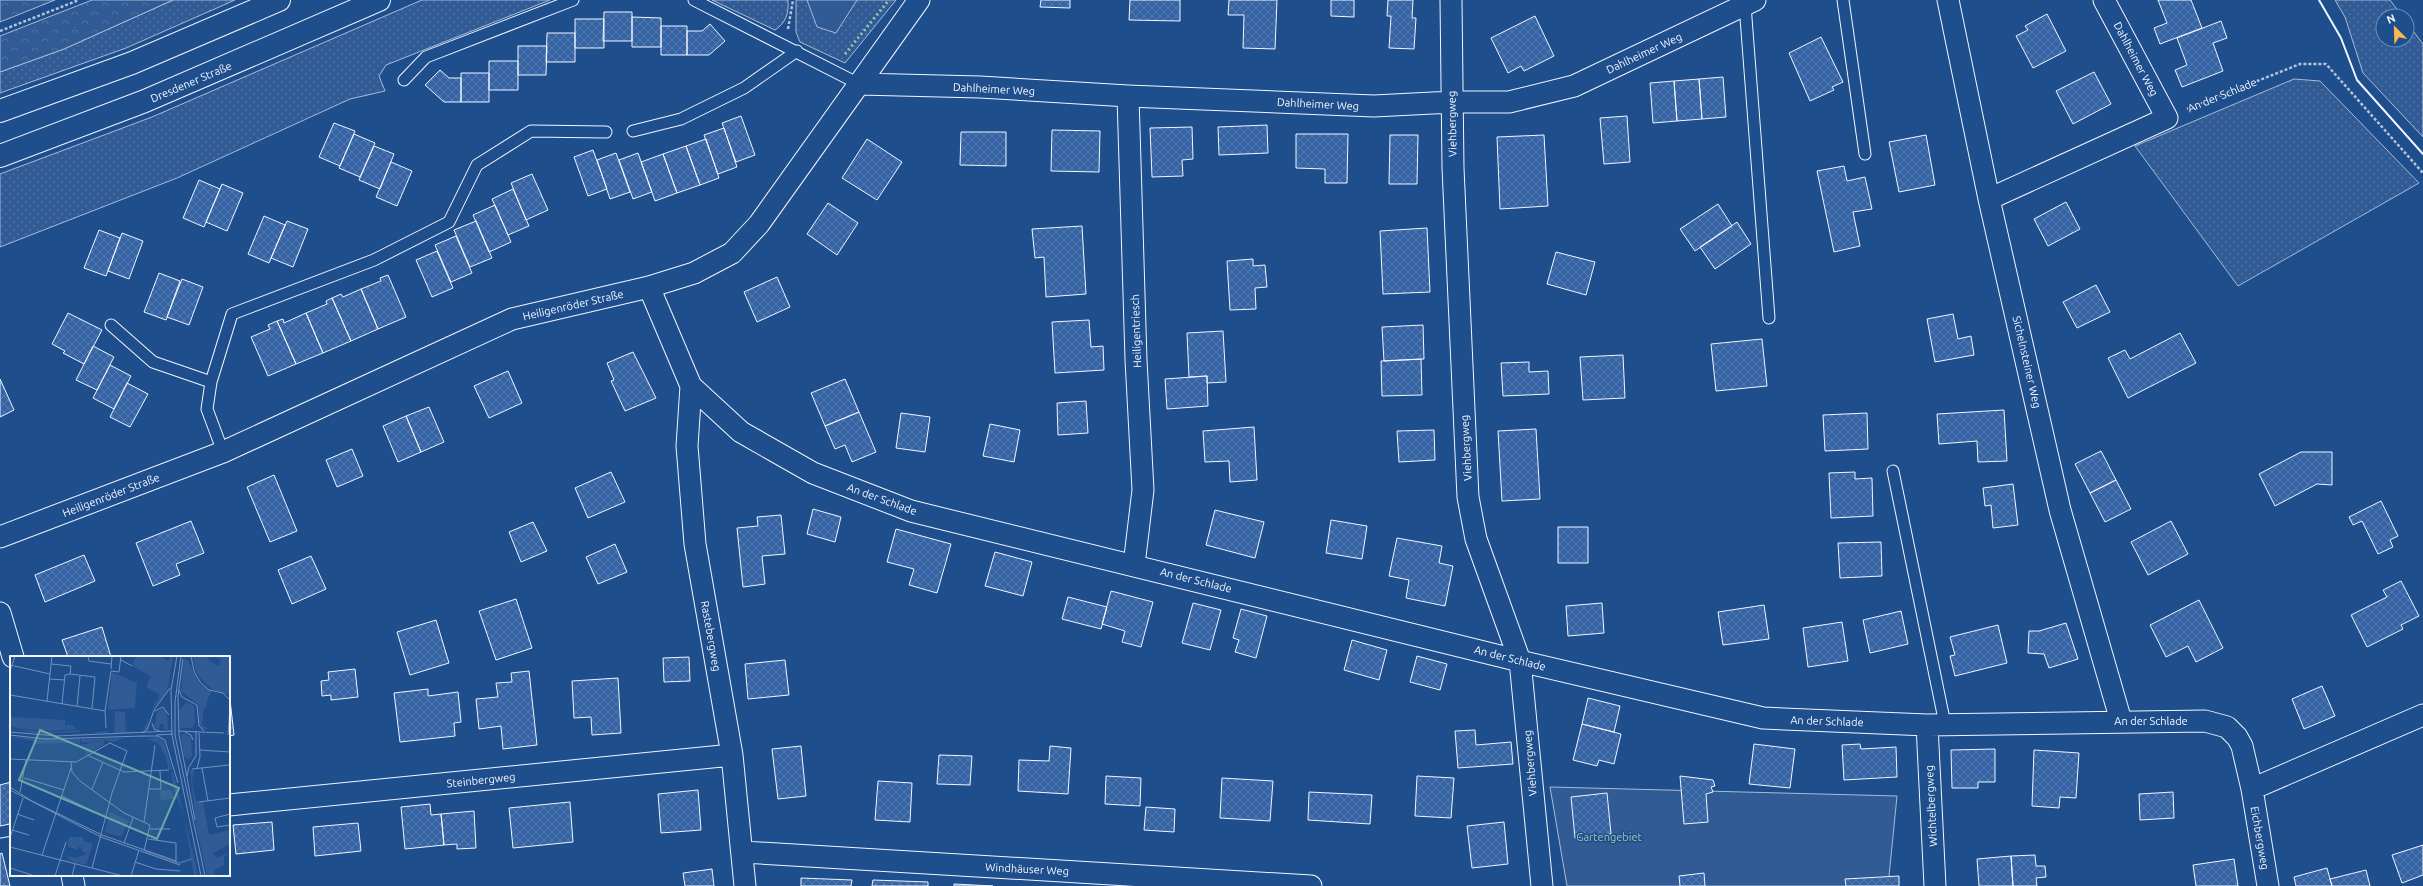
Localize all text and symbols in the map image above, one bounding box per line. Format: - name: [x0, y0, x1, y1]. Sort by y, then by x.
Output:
- north arrow: [2375, 8, 2415, 48]
- text: N: [2385, 12, 2397, 26]
- street label: Dahlheimer Weg: [2111, 20, 2161, 98]
- street label: Dahlheimer Weg: [1604, 30, 1684, 76]
- street label: Dresdener Straße: [149, 59, 233, 105]
- street label: An der Schlade: [2186, 76, 2258, 114]
- street label: Dahlheimer Weg: [953, 81, 1035, 97]
- street label: Viehbergweg: [1445, 91, 1459, 157]
- street label: Dahlheimer Weg: [1277, 96, 1359, 112]
- street label: Heiligenröder Straße: [521, 288, 625, 322]
- street label: Heiligentriesch: [1129, 294, 1143, 368]
- street label: Sichelnsteiner Weg: [2011, 315, 2043, 409]
- street label: Viehbergweg: [1458, 415, 1474, 481]
- street label: Heiligenröder Straße: [61, 471, 161, 519]
- street label: An der Schlade: [845, 481, 919, 517]
- street label: An der Schlade: [1159, 565, 1233, 595]
- street label: Rastebergweg: [699, 600, 723, 672]
- street label: An der Schlade: [1473, 643, 1547, 673]
- inset map: [10, 656, 230, 876]
- street label: An der Schlade: [1790, 714, 1864, 728]
- street label: An der Schlade: [2114, 715, 2188, 727]
- street label: Viehbergweg: [1521, 729, 1539, 797]
- street label: Wichtelbergweg: [1923, 765, 1939, 847]
- street label: Steinbergweg: [446, 770, 516, 790]
- street label: Eichbergweg: [2249, 805, 2271, 871]
- park label: Gartengebiet: [1576, 831, 1643, 843]
- street label: Windhäuser Weg: [985, 861, 1069, 877]

